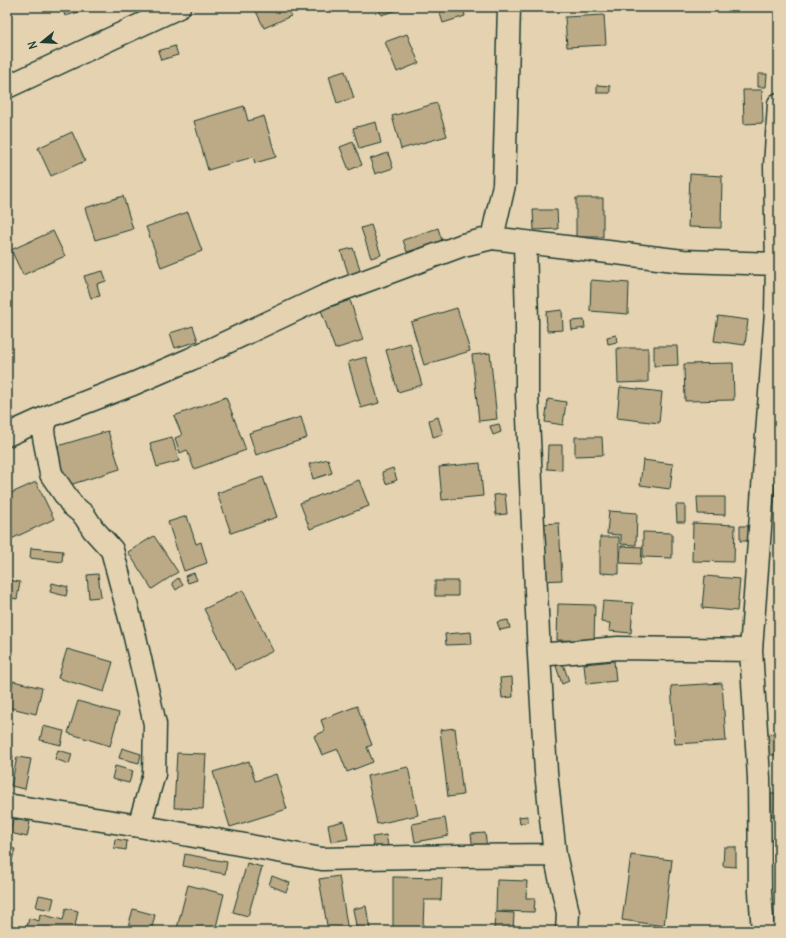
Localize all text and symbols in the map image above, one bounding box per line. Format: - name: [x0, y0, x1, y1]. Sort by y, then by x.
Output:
- north arrow: [22, 22, 62, 62]
- text: N: [25, 39, 40, 51]

